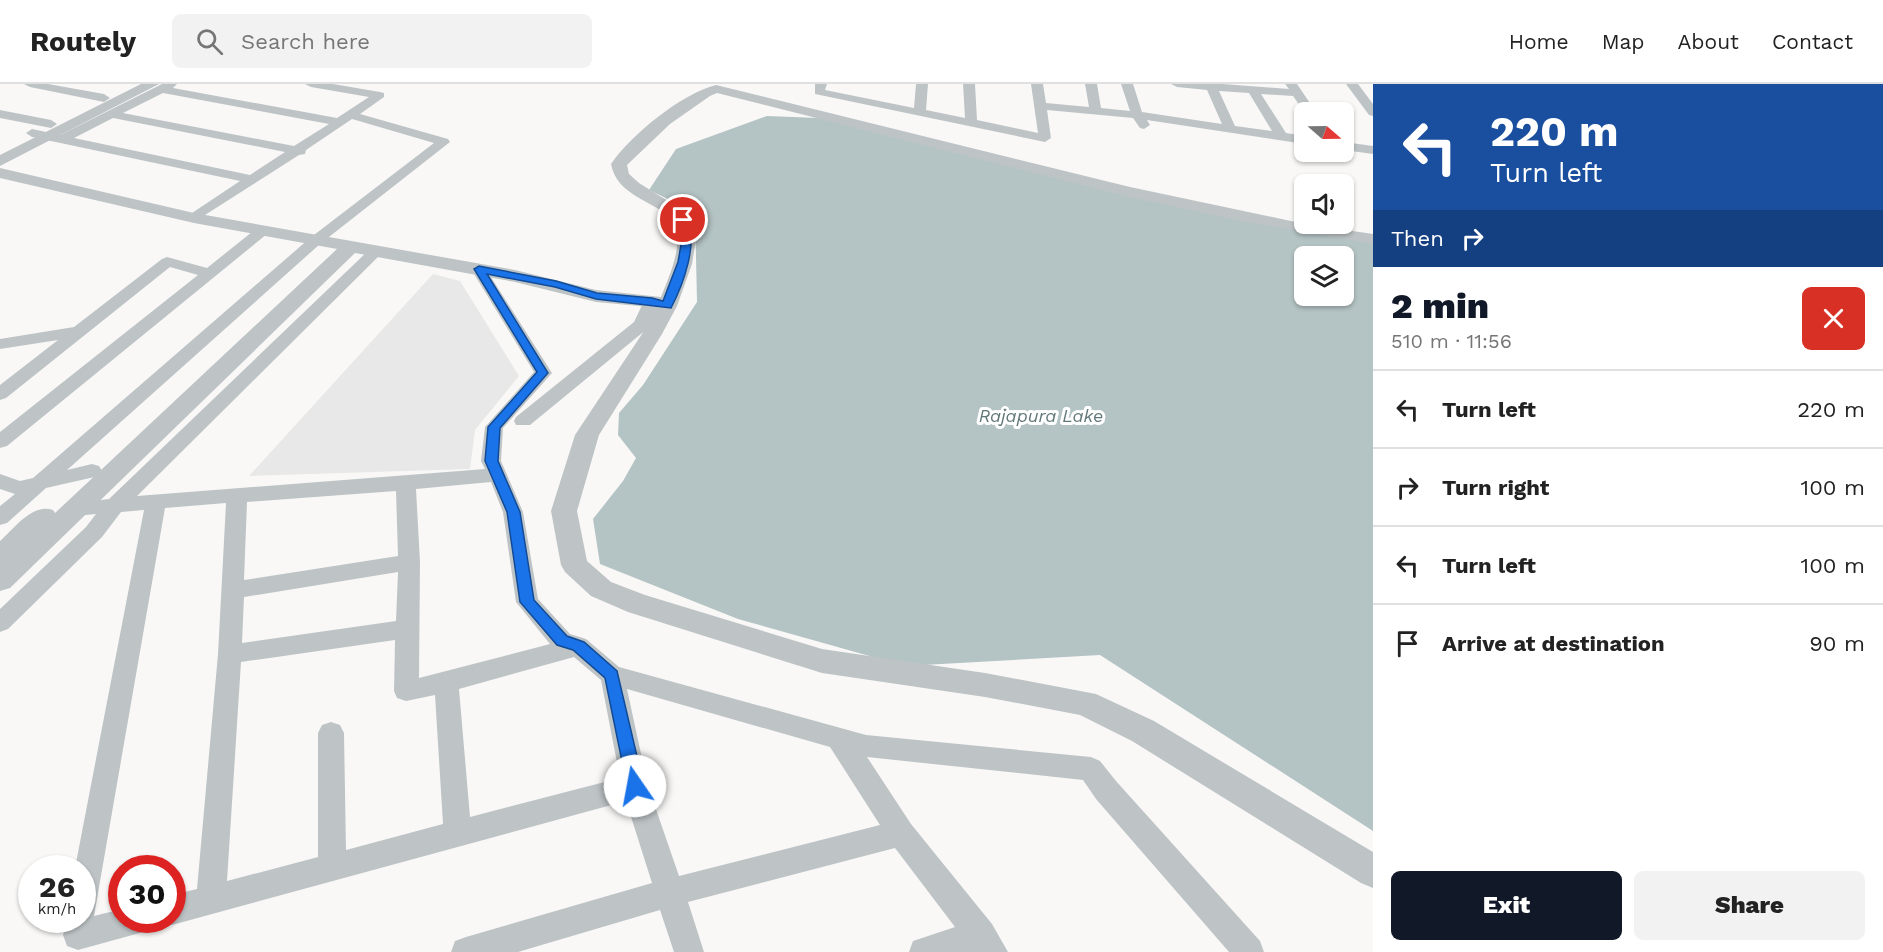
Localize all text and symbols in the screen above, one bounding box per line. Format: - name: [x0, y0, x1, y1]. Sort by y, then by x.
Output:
- search box: [172, 14, 592, 68]
- text: Routely: [30, 25, 136, 58]
- icon: search: [193, 25, 226, 58]
- text: Search here: [241, 29, 370, 54]
- text: Home: [1509, 29, 1569, 54]
- text: Map: [1602, 29, 1645, 54]
- text: About: [1678, 29, 1739, 54]
- text: Contact: [1772, 29, 1853, 54]
- north arrow: [1294, 102, 1354, 162]
- map controls: [1294, 102, 1354, 306]
- text: 220 m: [1490, 107, 1619, 156]
- icon: left: [1391, 108, 1469, 186]
- text: Turn left: [1490, 157, 1602, 189]
- button: sound: [1294, 174, 1354, 234]
- pin: [657, 194, 708, 245]
- icon: arrive: [666, 203, 699, 236]
- icon: right: [1456, 222, 1489, 255]
- text: Then: [1391, 226, 1444, 251]
- button: layers: [1294, 246, 1354, 306]
- text: 2 min: [1391, 285, 1489, 327]
- button: close: [1802, 287, 1865, 350]
- text: 510 m · 11:56: [1391, 329, 1512, 353]
- icon: left: [1391, 393, 1424, 426]
- text: Turn left: [1442, 397, 1536, 422]
- text: 220 m: [1797, 397, 1865, 422]
- water label: Rajapura Lake: [979, 405, 1103, 426]
- icon: right: [1391, 471, 1424, 504]
- text: Turn right: [1442, 475, 1549, 500]
- text: 100 m: [1801, 475, 1865, 500]
- icon: left: [1391, 549, 1424, 582]
- text: Turn left: [1442, 553, 1536, 578]
- text: 100 m: [1801, 553, 1865, 578]
- icon: arrive: [1391, 627, 1424, 660]
- text: Arrive at destination: [1442, 631, 1665, 656]
- text: 90 m: [1809, 631, 1865, 656]
- position arrow: [603, 754, 667, 818]
- speed limit sign: 30: [108, 855, 186, 933]
- text: 26: [39, 869, 75, 904]
- button: Exit: [1391, 871, 1622, 940]
- button: Share: [1634, 871, 1865, 940]
- text: km/h: [38, 900, 76, 918]

